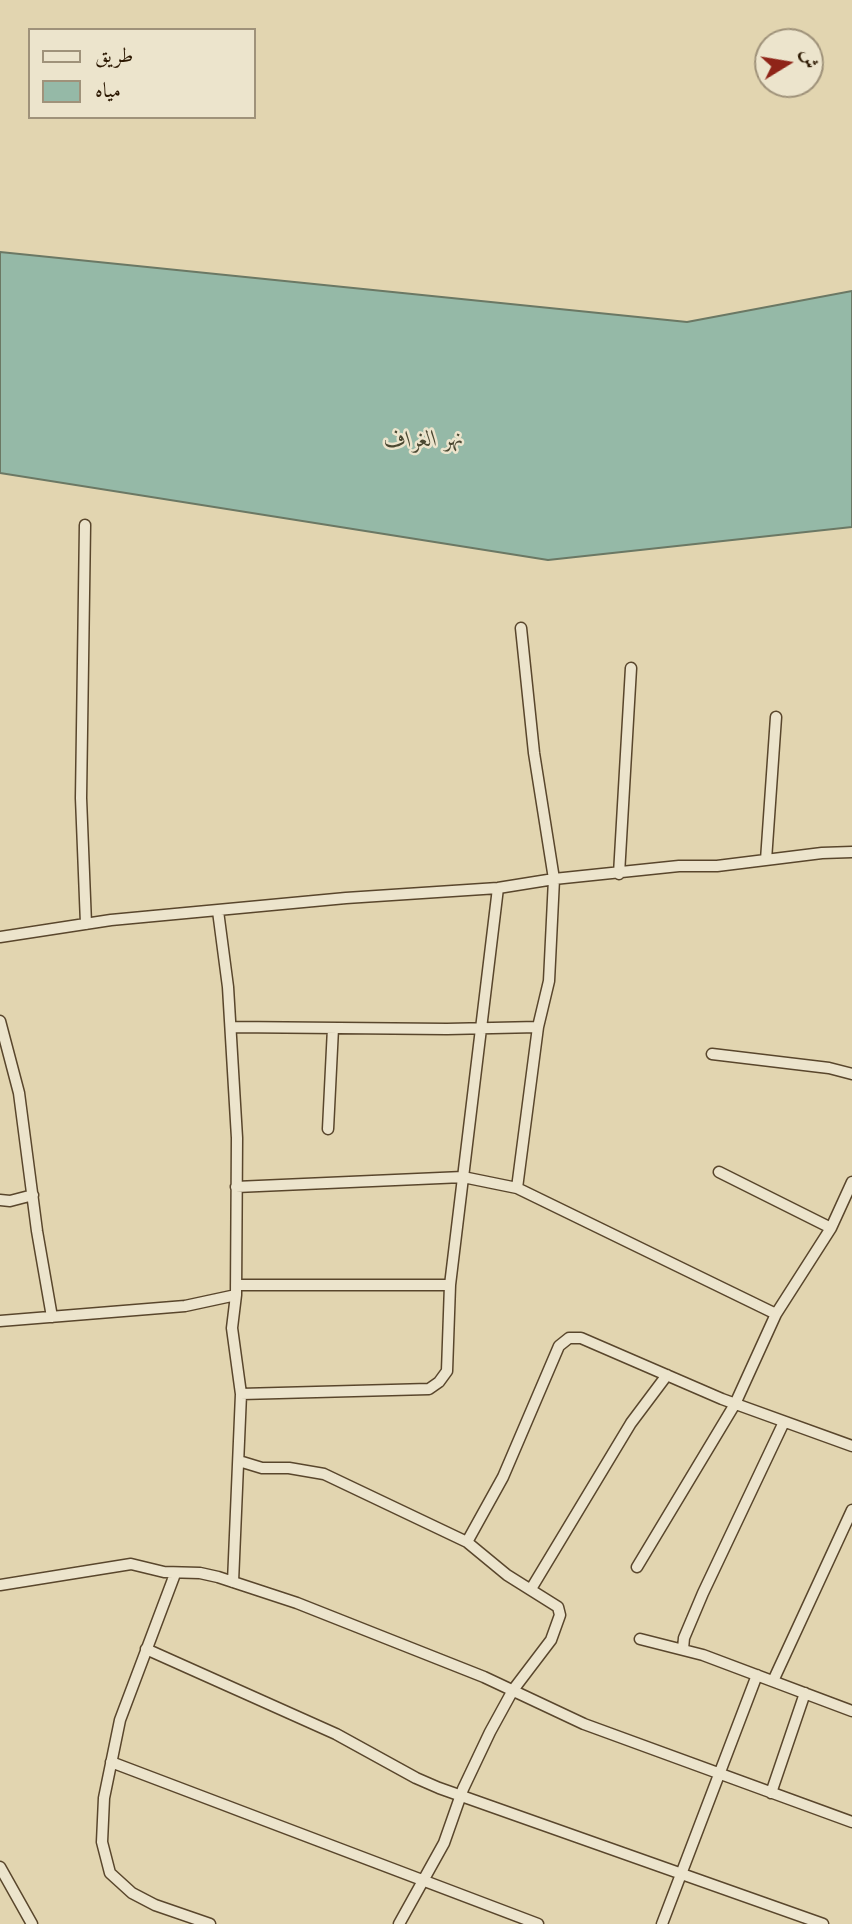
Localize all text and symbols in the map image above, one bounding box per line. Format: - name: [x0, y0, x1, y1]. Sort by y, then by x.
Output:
- legend: [28, 28, 256, 119]
- north arrow: [754, 28, 824, 98]
- text: طريق: [95, 46, 133, 67]
- text: ش: [797, 48, 819, 70]
- text: مياه: [95, 81, 121, 102]
- water label: نهر الغراف: [384, 425, 464, 455]

